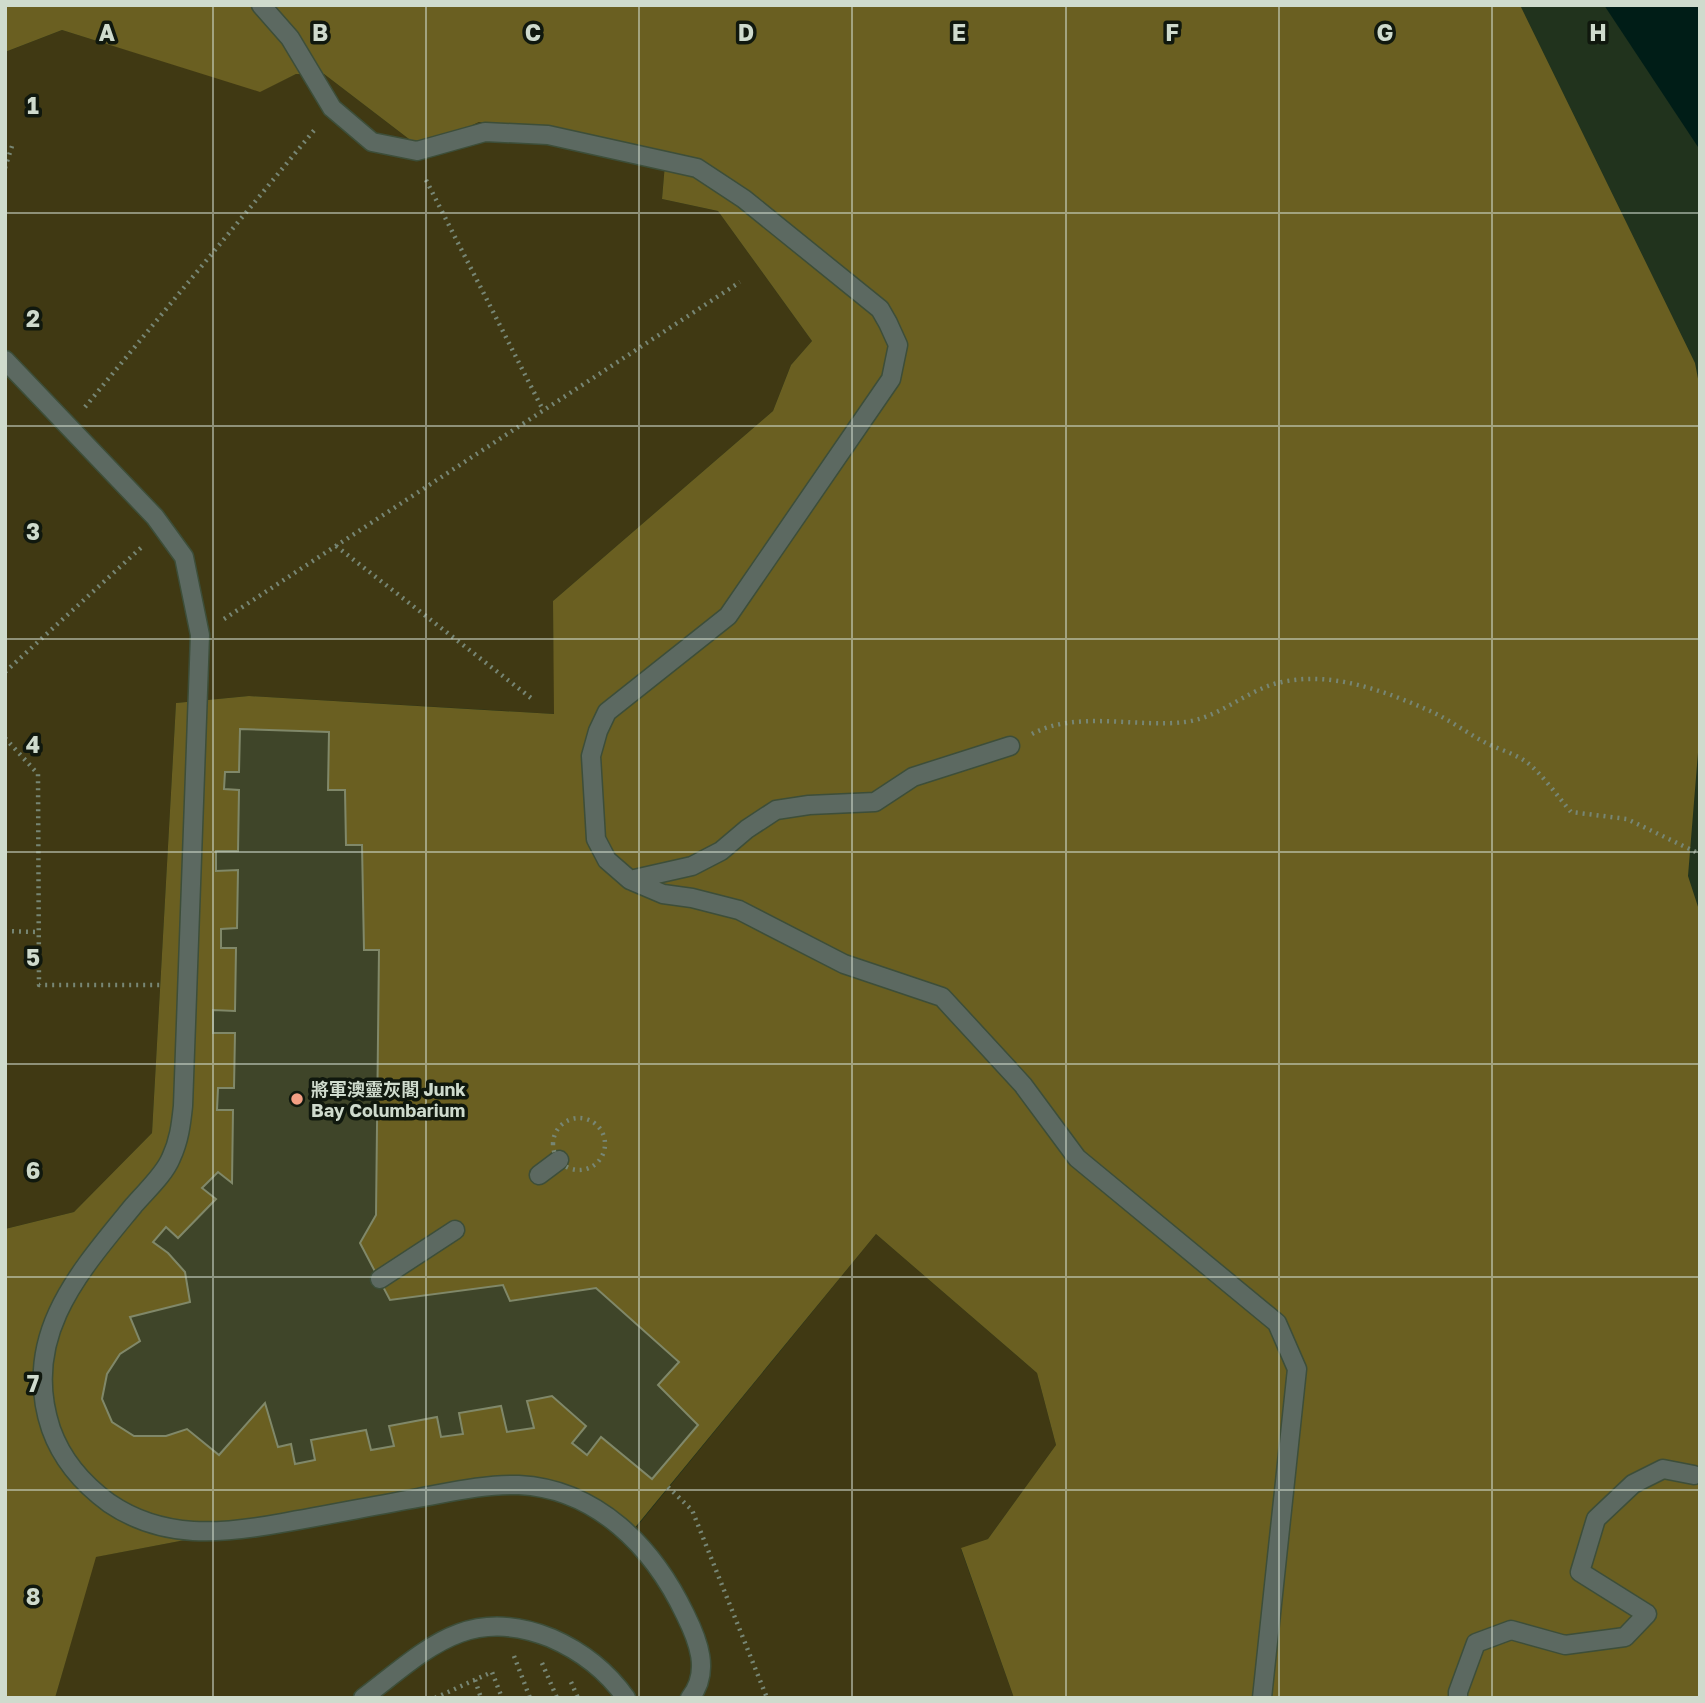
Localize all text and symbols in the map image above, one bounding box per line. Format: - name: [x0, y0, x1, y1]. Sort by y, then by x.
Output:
- text: A: [99, 18, 116, 46]
- text: B: [312, 18, 328, 46]
- text: C: [525, 18, 541, 46]
- text: D: [738, 18, 754, 46]
- text: E: [952, 18, 966, 46]
- text: F: [1165, 18, 1179, 46]
- text: G: [1377, 18, 1393, 46]
- text: H: [1589, 18, 1607, 46]
- text: 1: [27, 91, 39, 119]
- text: 2: [26, 304, 40, 332]
- text: 3: [26, 517, 40, 545]
- text: 4: [26, 730, 40, 758]
- text: 5: [26, 943, 40, 971]
- place label: 將軍澳靈灰閣 Junk Bay Columbarium: [311, 1078, 466, 1121]
- marker: 將軍澳靈灰閣 Junk Bay Columbarium: [289, 1091, 305, 1107]
- text: 6: [26, 1156, 40, 1184]
- text: 7: [27, 1369, 39, 1397]
- text: 8: [26, 1582, 40, 1610]

